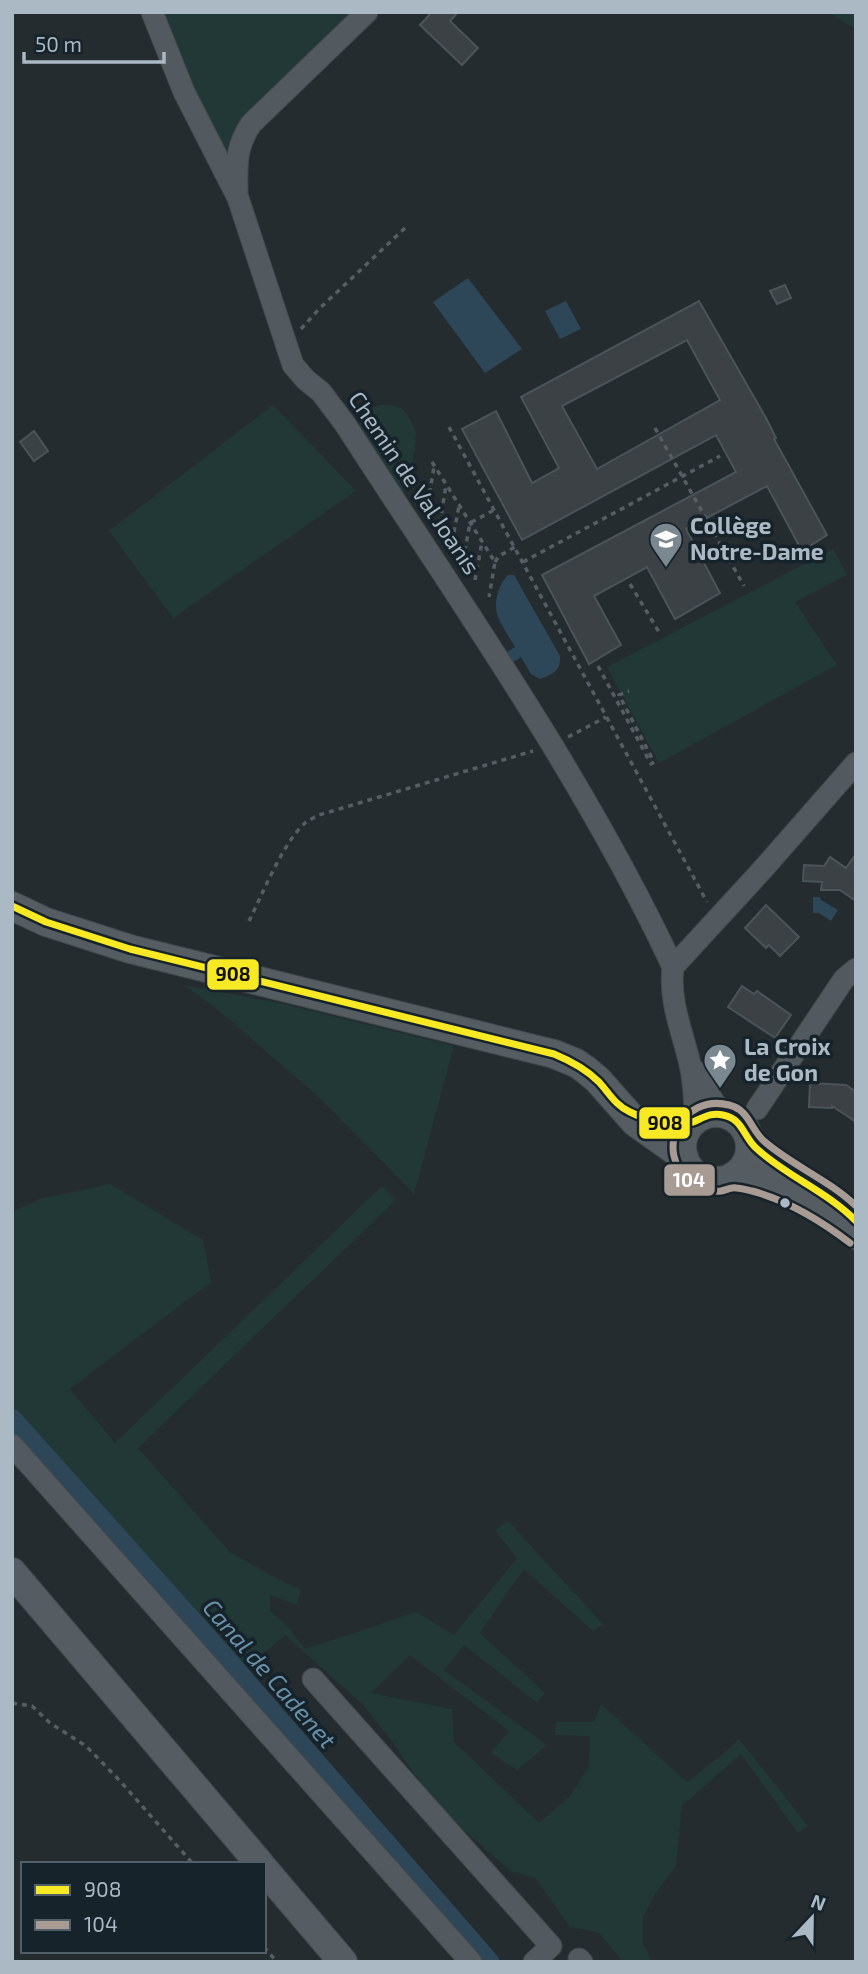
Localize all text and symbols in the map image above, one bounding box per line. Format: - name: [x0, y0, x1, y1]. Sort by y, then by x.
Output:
- scale bar: [24, 21, 164, 65]
- text: 50 m: [35, 31, 82, 56]
- street label: Chemin de Val Joanis: [343, 386, 486, 579]
- place label: Collège Notre-Dame: [690, 511, 824, 565]
- school or university icon: Collège Notre-Dame: [647, 520, 685, 569]
- line badge: 908: [206, 958, 260, 991]
- text: 908: [215, 962, 251, 985]
- place label: La Croix de Gon: [744, 1032, 831, 1086]
- place icon: La Croix de Gon: [701, 1041, 739, 1090]
- line badge: 908: [638, 1106, 691, 1140]
- text: 908: [647, 1111, 683, 1134]
- line badge: 104: [663, 1163, 716, 1197]
- text: 104: [673, 1168, 705, 1191]
- unlabelled marker: [778, 1196, 792, 1210]
- water label: Canal de Cadenet: [197, 1592, 343, 1754]
- legend: [21, 1862, 266, 1953]
- text: 908: [84, 1876, 121, 1901]
- north arrow: [777, 1883, 847, 1953]
- text: N: [808, 1889, 829, 1915]
- text: 104: [84, 1911, 118, 1936]

